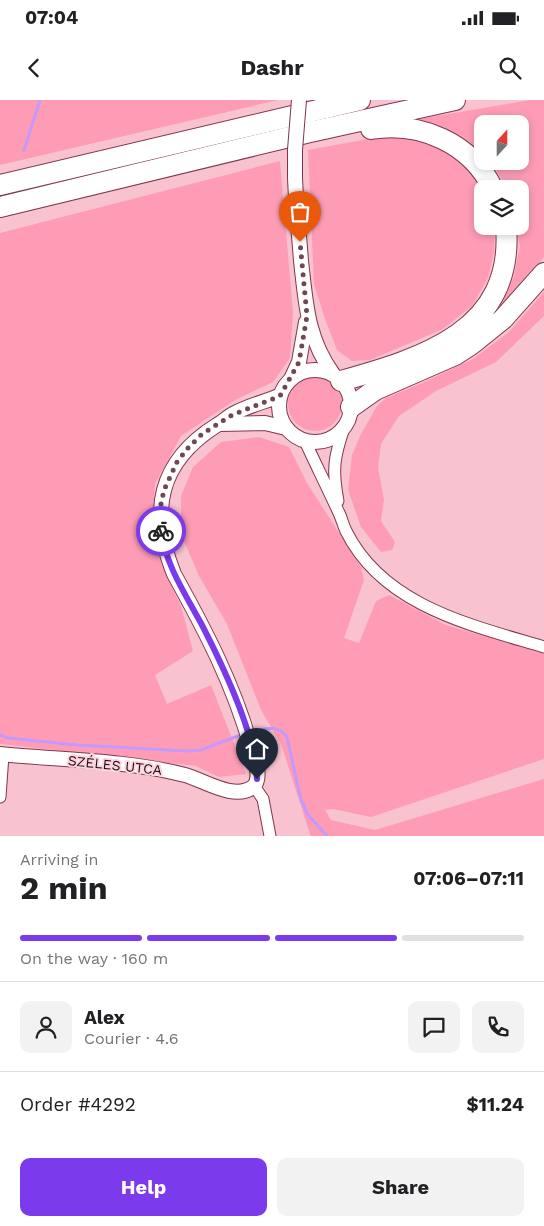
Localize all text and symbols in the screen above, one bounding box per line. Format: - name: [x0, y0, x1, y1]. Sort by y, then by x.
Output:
- text: 07:04: [25, 6, 78, 29]
- icon: back: [20, 54, 48, 82]
- icon: search: [496, 54, 524, 82]
- text: Dashr: [240, 55, 304, 80]
- north arrow: [474, 115, 529, 170]
- map controls: [474, 115, 529, 235]
- button: layers: [474, 180, 529, 235]
- pin: [279, 191, 321, 242]
- icon: bag: [286, 198, 314, 226]
- courier: [136, 506, 186, 556]
- icon: bike: [147, 517, 175, 545]
- pin: [236, 728, 278, 779]
- icon: home: [243, 735, 271, 763]
- street label: SZÉLES UTCA: [67, 752, 163, 778]
- text: Arriving in: [20, 850, 98, 869]
- text: 07:06–07:11: [413, 867, 524, 890]
- text: 2 min: [20, 869, 108, 907]
- text: On the way · 160 m: [20, 949, 168, 968]
- button: person: [20, 1001, 72, 1053]
- button: chat: [408, 1001, 460, 1053]
- button: phone: [472, 1001, 524, 1053]
- text: Alex: [84, 1006, 125, 1029]
- text: Courier · 4.6: [84, 1029, 179, 1048]
- text: Order #4292: [20, 1093, 136, 1116]
- text: $11.24: [467, 1093, 524, 1116]
- button: Help: [20, 1158, 267, 1216]
- button: Share: [277, 1158, 524, 1216]

